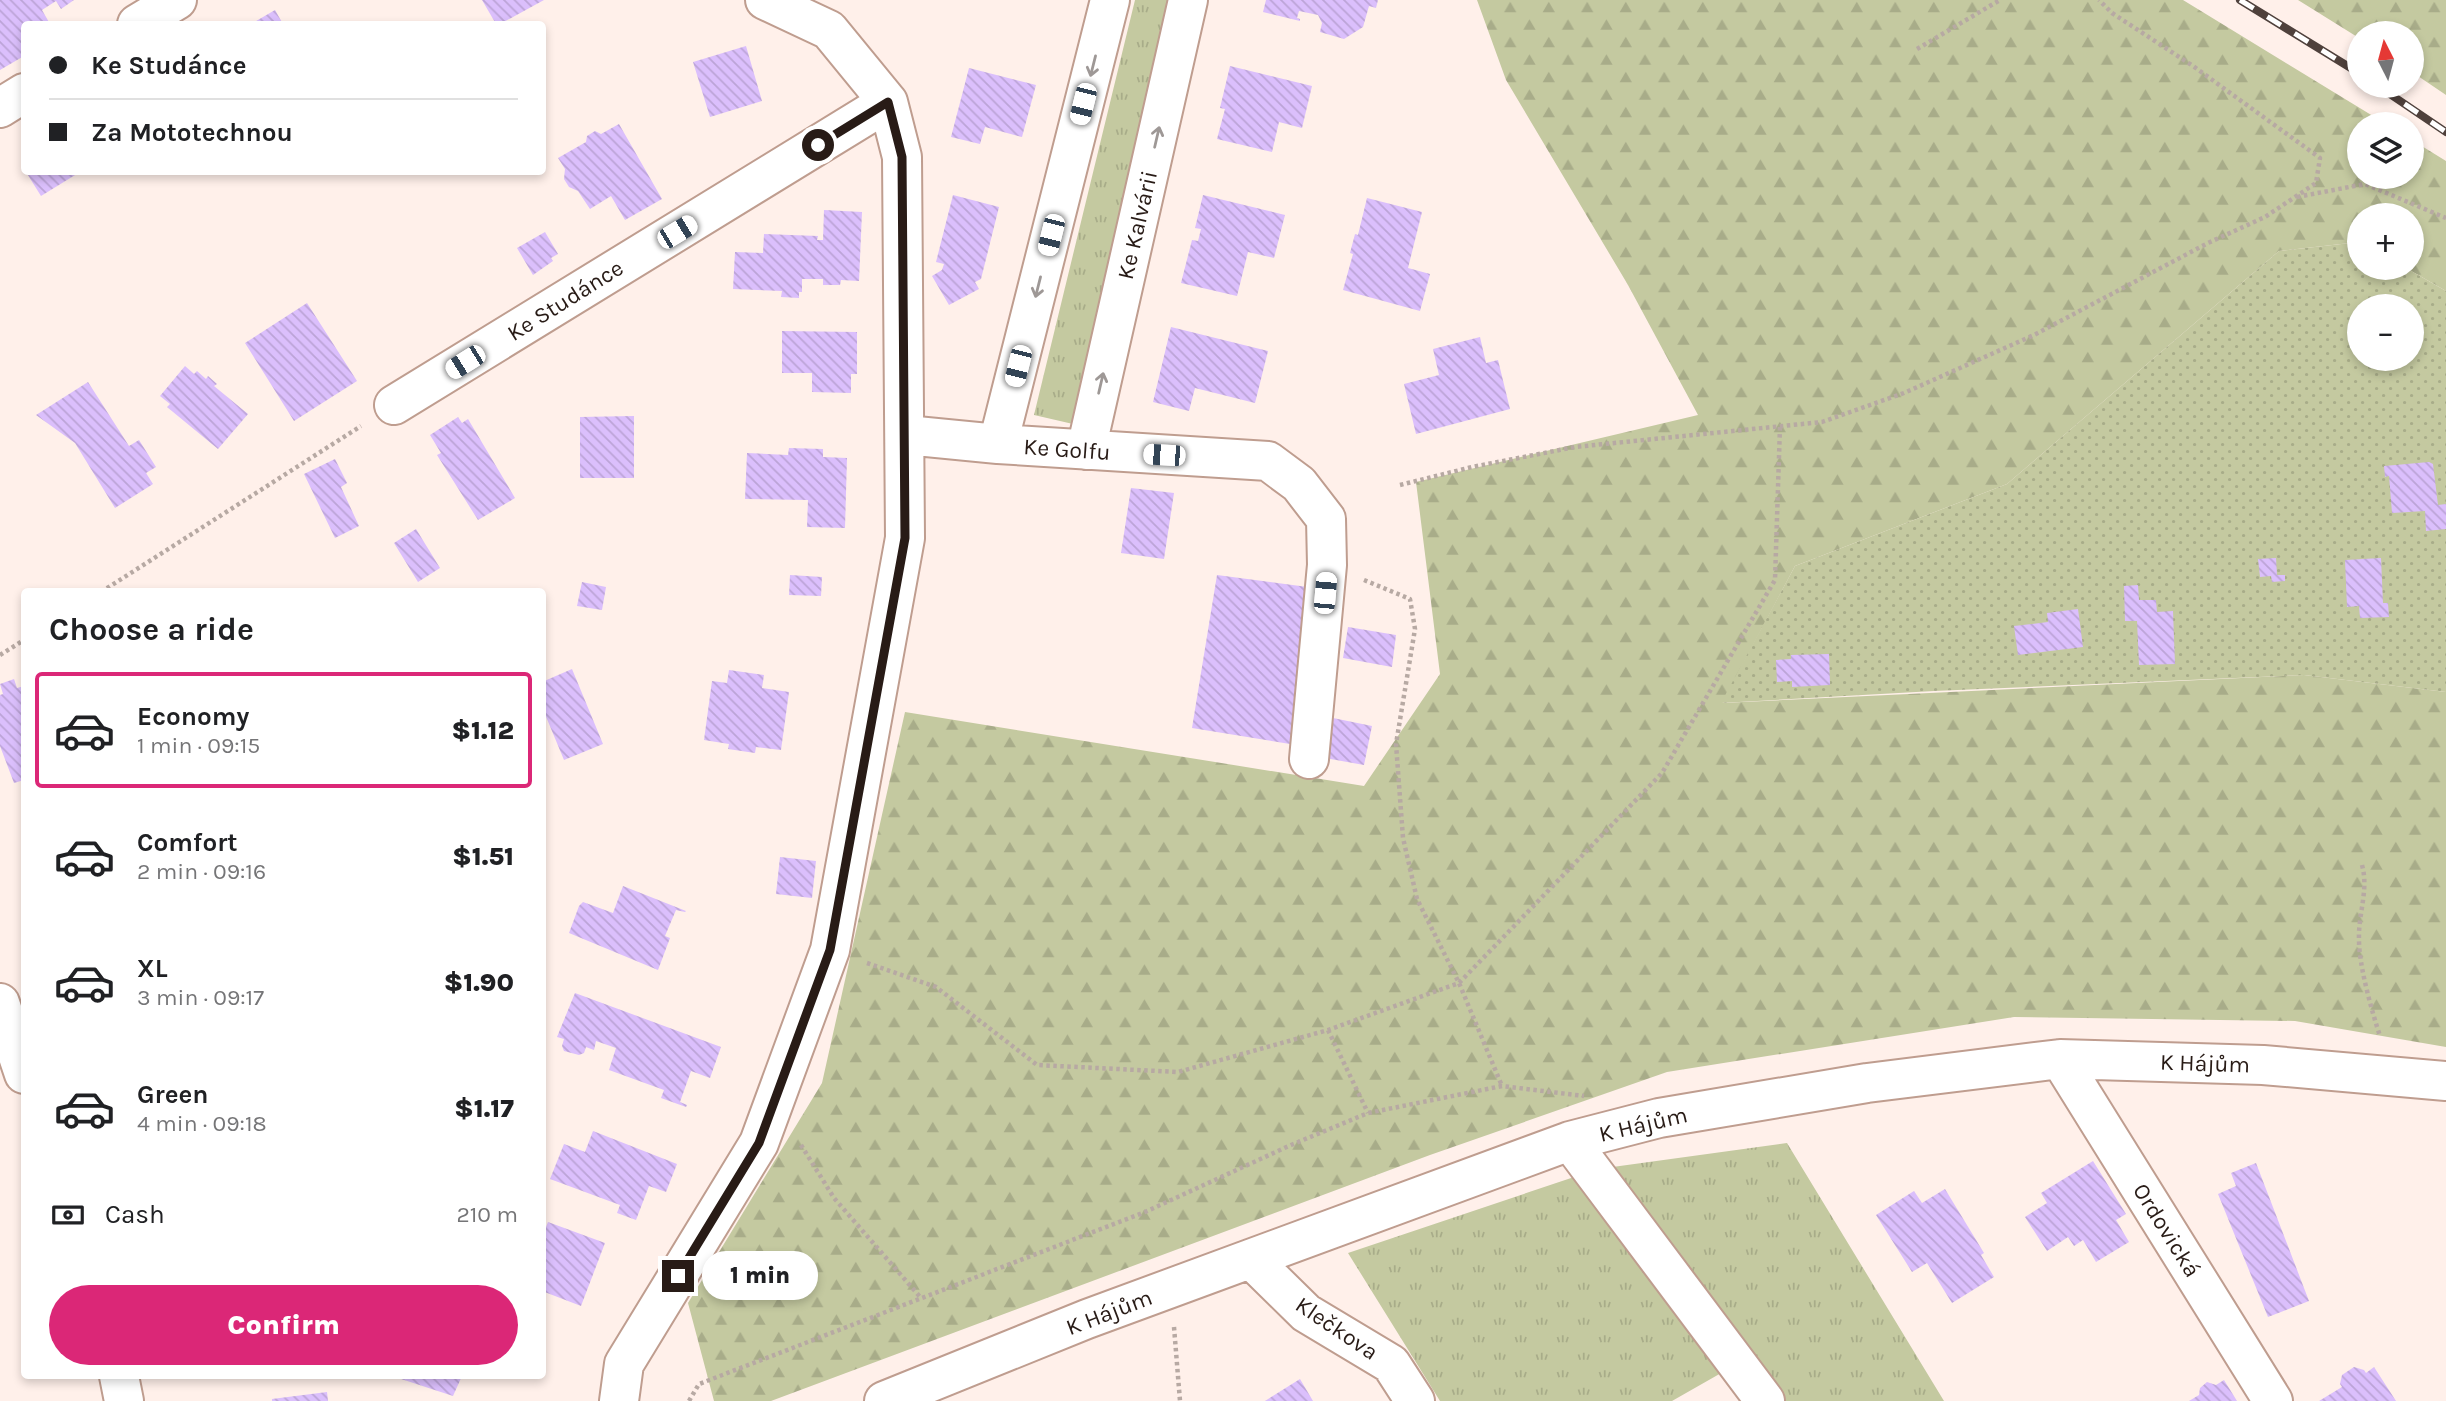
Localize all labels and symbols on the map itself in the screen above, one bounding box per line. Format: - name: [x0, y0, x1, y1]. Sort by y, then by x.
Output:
- north arrow: [2347, 21, 2424, 98]
- one-way arrow: [1086, 54, 1099, 77]
- car: [1068, 81, 1099, 127]
- one-way arrow: [1151, 126, 1164, 149]
- route start: [802, 129, 834, 161]
- street label: Ke Kalvárii: [1112, 168, 1163, 282]
- car: [654, 212, 701, 252]
- car: [1036, 212, 1067, 258]
- street label: Ke Studánce: [502, 254, 628, 347]
- one-way arrow: [1031, 275, 1044, 298]
- car: [442, 342, 489, 382]
- car: [1003, 343, 1034, 389]
- one-way arrow: [1095, 372, 1109, 395]
- street label: Ke Golfu: [1023, 433, 1111, 466]
- car: [1143, 443, 1186, 467]
- car: [1313, 571, 1338, 615]
- street label: K Hájům: [2159, 1048, 2250, 1079]
- street label: K Hájům: [1596, 1101, 1690, 1148]
- street label: Ordovická: [2127, 1178, 2206, 1282]
- callout: 1 min: [702, 1252, 818, 1300]
- route end: [662, 1260, 694, 1292]
- street label: K Hájům: [1062, 1284, 1156, 1341]
- street label: Klečkova: [1290, 1291, 1383, 1366]

